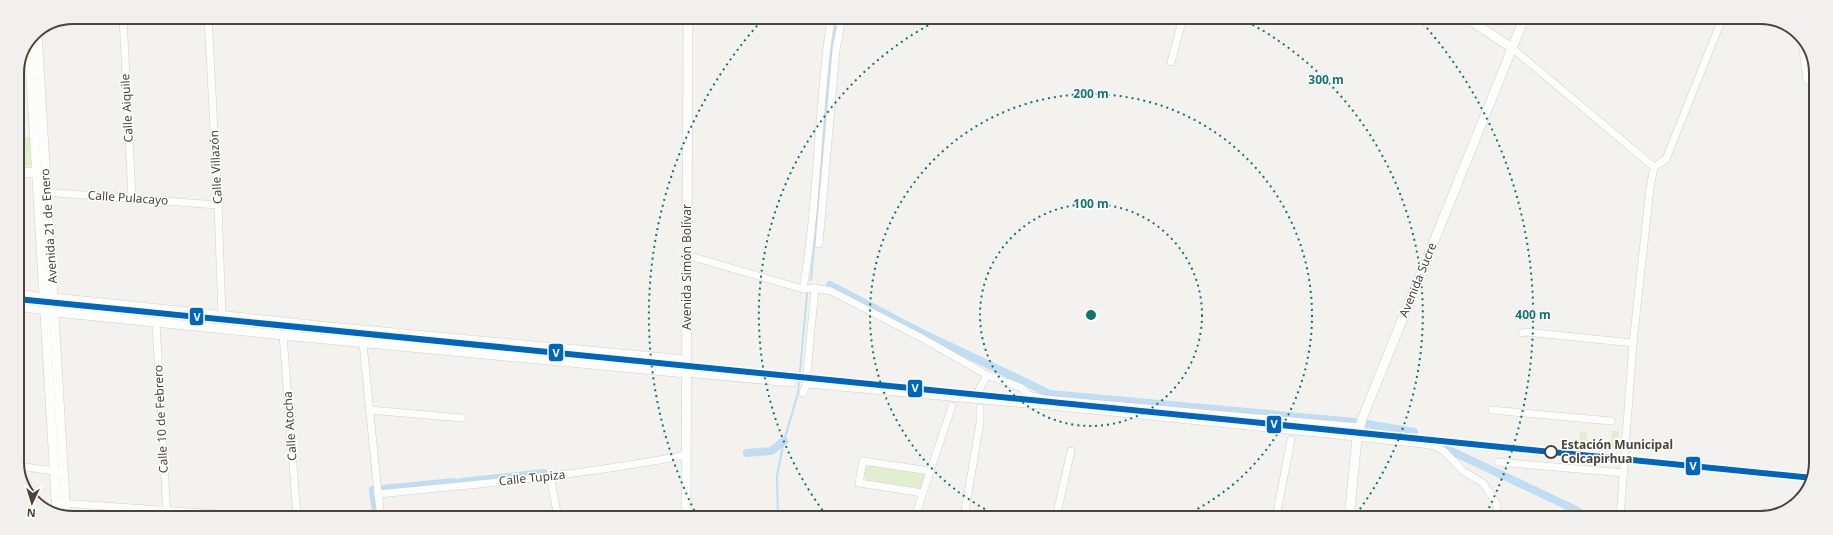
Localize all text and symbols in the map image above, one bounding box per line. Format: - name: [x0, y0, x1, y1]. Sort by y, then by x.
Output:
- text: 300 m: [1308, 71, 1344, 88]
- street label: Calle Aiquile: [116, 73, 137, 143]
- text: 200 m: [1073, 85, 1109, 102]
- street label: Calle Villazón: [205, 130, 226, 204]
- street label: Avenida 21 de Enero: [36, 168, 61, 284]
- street label: Calle Pulacayo: [87, 186, 169, 209]
- text: 100 m: [1073, 195, 1109, 212]
- street label: Avenida Simón Bolívar: [678, 204, 695, 330]
- street label: Avenida Sucre: [1395, 240, 1440, 320]
- text: 400 m: [1515, 306, 1551, 323]
- line badge: V: [189, 307, 204, 326]
- centre of rings: [1084, 308, 1098, 322]
- text: V: [193, 309, 201, 324]
- line badge: V: [548, 343, 564, 362]
- text: V: [552, 345, 560, 360]
- street label: Calle 10 de Febrero: [149, 364, 172, 474]
- line badge: V: [907, 379, 923, 398]
- text: V: [911, 380, 919, 395]
- street label: Calle Atocha: [279, 391, 300, 461]
- line badge: V: [1266, 415, 1282, 434]
- text: V: [1270, 416, 1278, 431]
- place label: Estación Municipal Colcapirhua: [1561, 436, 1673, 467]
- marker: Estación Municipal Colcapirhua: [1544, 445, 1558, 459]
- line badge: V: [1685, 456, 1701, 476]
- text: V: [1689, 458, 1697, 473]
- street label: Calle Tupiza: [498, 466, 566, 489]
- north arrow: [12, 483, 52, 523]
- text: N: [26, 506, 36, 521]

